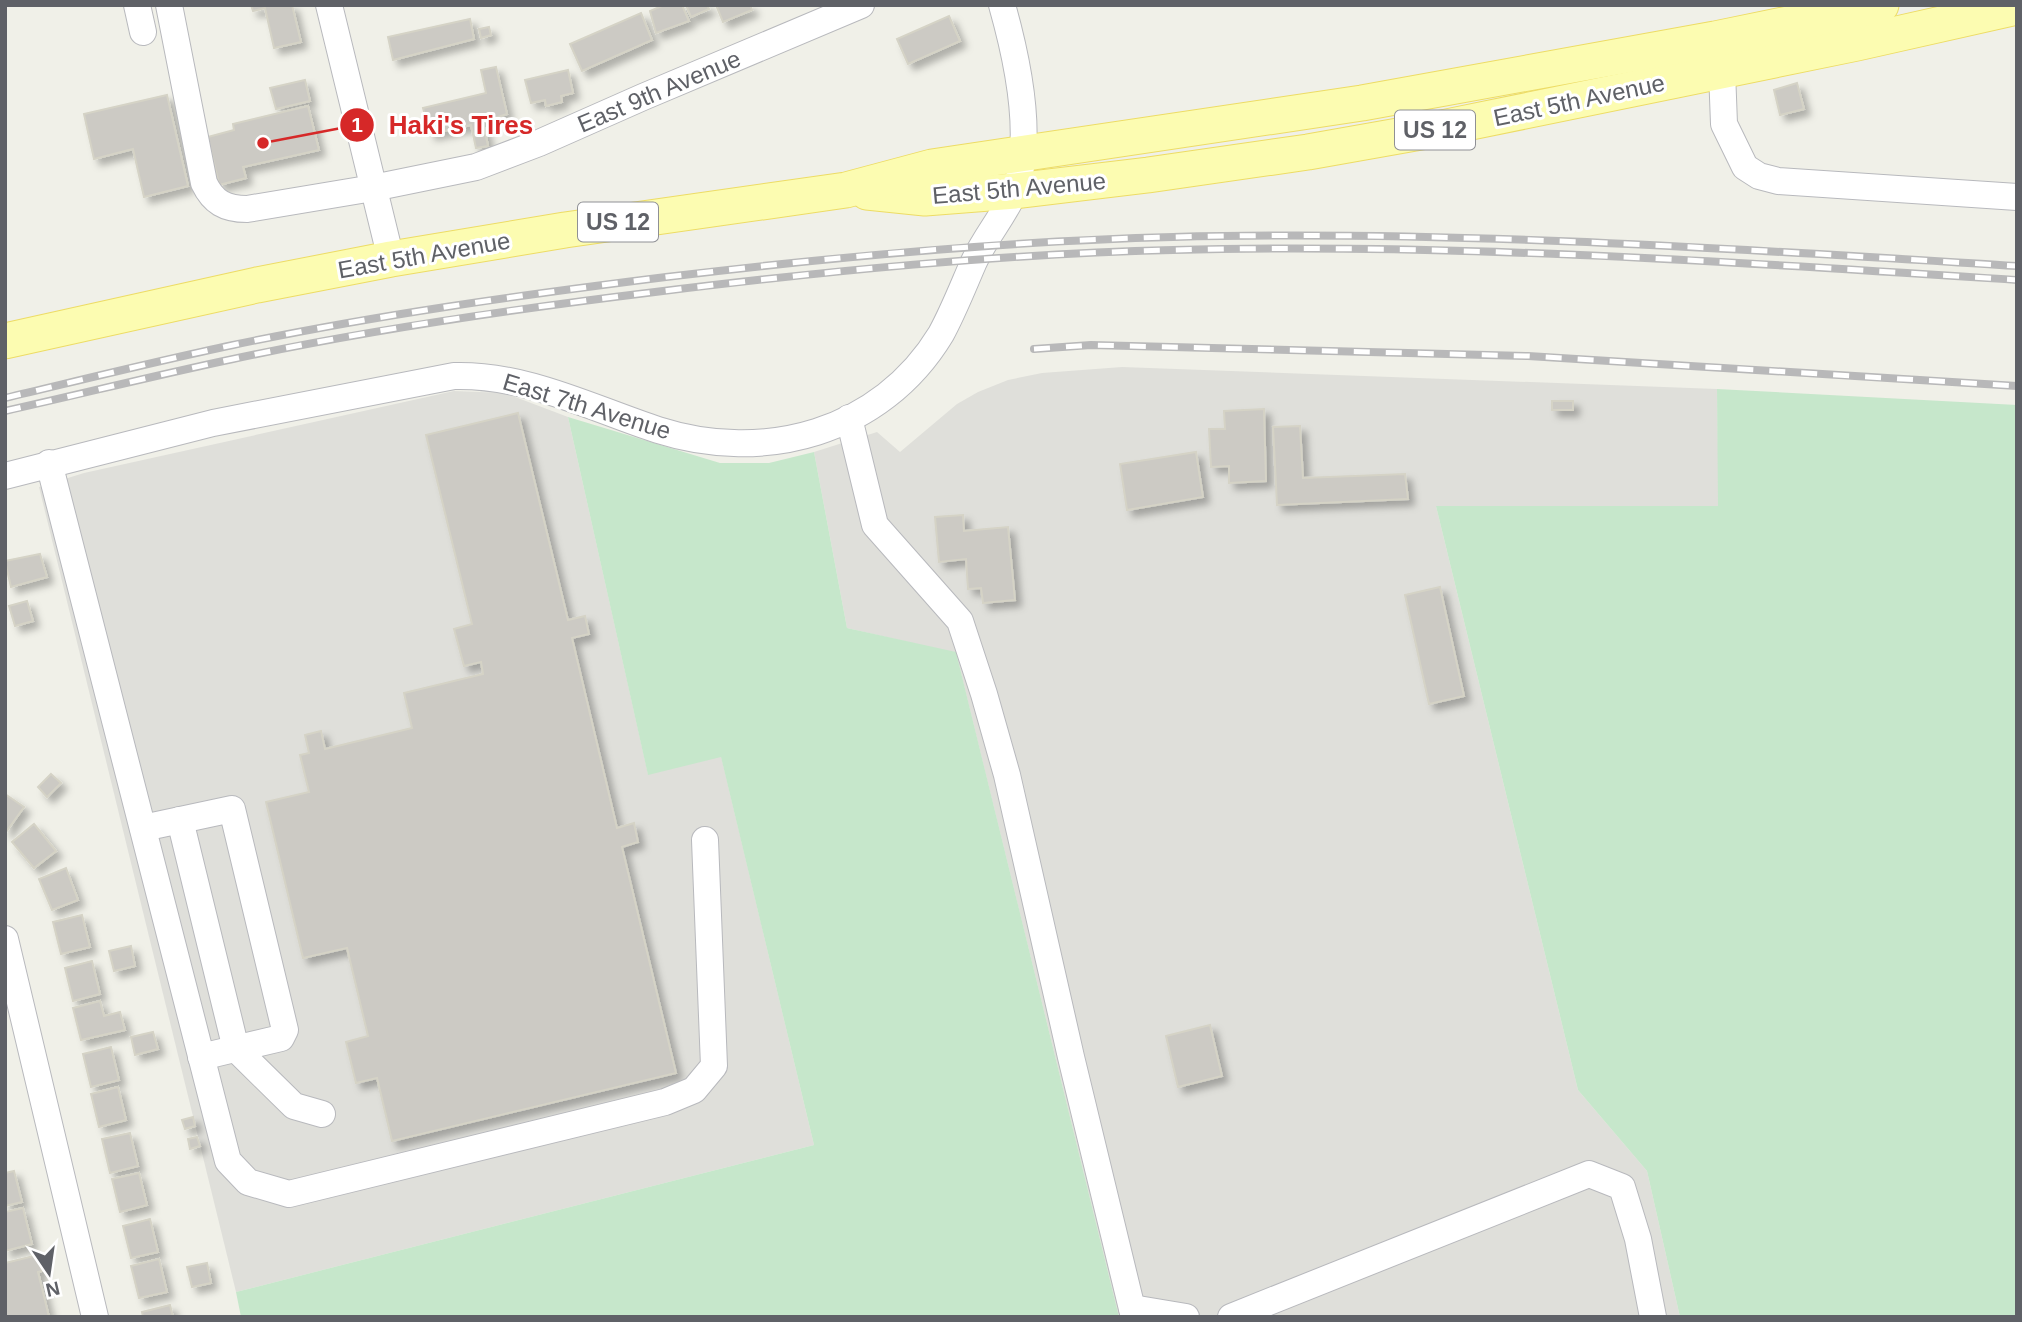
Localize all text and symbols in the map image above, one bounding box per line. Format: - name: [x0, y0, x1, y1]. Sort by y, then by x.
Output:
- street label: East 9th Avenue: [573, 45, 745, 137]
- street label: East 5th Avenue: [1491, 69, 1667, 131]
- callout: Haki's Tires: [340, 101, 547, 148]
- text: Haki's Tires: [389, 110, 533, 140]
- road number: US 12: [1395, 111, 1475, 150]
- text: 1: [351, 113, 363, 136]
- street label: East 5th Avenue: [931, 167, 1107, 209]
- road number: US 12: [578, 202, 658, 242]
- street label: East 5th Avenue: [336, 227, 512, 283]
- street label: East 7th Avenue: [500, 368, 674, 444]
- north arrow: [14, 1238, 84, 1308]
- text: N: [44, 1277, 62, 1301]

